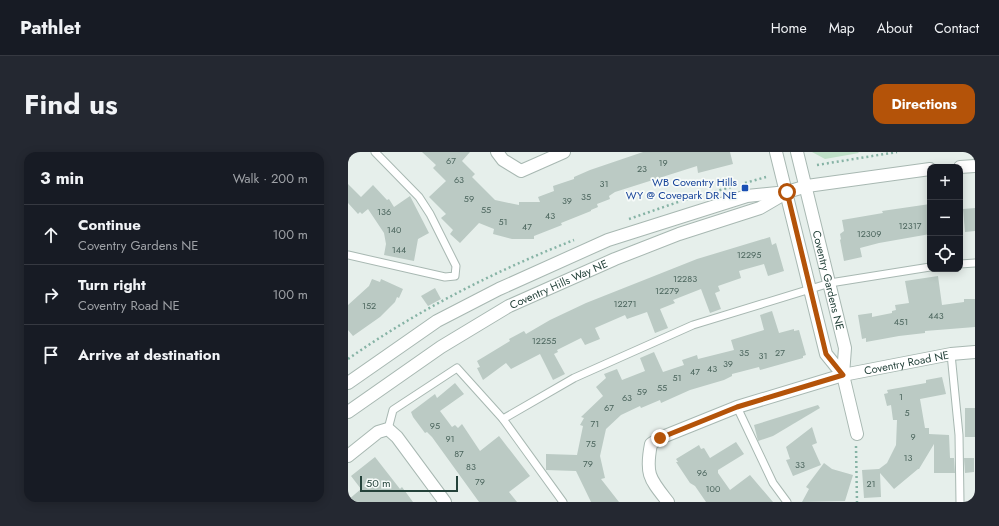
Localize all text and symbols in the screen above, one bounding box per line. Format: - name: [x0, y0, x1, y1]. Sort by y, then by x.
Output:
- text: Pathlet: [20, 14, 80, 41]
- text: Home: [771, 18, 807, 38]
- text: Map: [829, 18, 855, 38]
- text: About: [877, 18, 912, 38]
- text: Contact: [934, 18, 979, 38]
- text: Find us: [24, 84, 118, 125]
- button: Directions: [873, 84, 975, 124]
- house number: 67: [446, 154, 456, 167]
- house number: 19: [658, 156, 668, 169]
- house number: 23: [637, 162, 647, 175]
- map controls: [927, 164, 963, 272]
- button: +: [927, 164, 963, 200]
- text: 3 min: [40, 166, 84, 190]
- text: Walk · 200 m: [233, 169, 308, 188]
- house number: 63: [454, 173, 464, 186]
- place label: WB Coventry Hills WY @ Covepark DR NE: [626, 174, 738, 203]
- house number: 31: [600, 177, 608, 190]
- marker: WB Coventry Hills WY @ Covepark DR NE: [740, 183, 750, 193]
- route start: [778, 183, 796, 201]
- house number: 35: [581, 190, 591, 203]
- house number: 59: [464, 192, 474, 205]
- house number: 39: [562, 194, 572, 207]
- button: −: [927, 200, 963, 236]
- house number: 55: [481, 203, 491, 216]
- house number: 136: [377, 205, 391, 218]
- house number: 43: [545, 209, 555, 222]
- text: Continue: [78, 214, 141, 236]
- house number: 51: [498, 215, 508, 228]
- house number: 12317: [899, 219, 922, 232]
- house number: 47: [522, 220, 532, 233]
- house number: 140: [387, 223, 402, 236]
- icon: ahead: [40, 224, 62, 246]
- text: 100 m: [273, 225, 308, 244]
- house number: 12309: [857, 227, 881, 240]
- street label: Coventry Gardens NE: [808, 229, 848, 332]
- text: Coventry Gardens NE: [78, 236, 199, 255]
- button: locate: [927, 236, 963, 272]
- house number: 144: [392, 243, 406, 256]
- house number: 12295: [737, 248, 761, 261]
- street label: Coventry Hills Way NE: [507, 255, 610, 313]
- house number: 12283: [673, 272, 697, 285]
- text: Turn right: [78, 274, 146, 296]
- icon: right: [40, 284, 62, 306]
- house number: 12279: [655, 284, 679, 297]
- text: 100 m: [273, 285, 308, 304]
- text: Coventry Road NE: [78, 296, 180, 315]
- house number: 12271: [613, 297, 637, 310]
- house number: 152: [362, 299, 376, 312]
- house number: 443: [928, 309, 944, 322]
- house number: 451: [894, 315, 908, 328]
- house number: 12255: [532, 334, 556, 347]
- icon: arrive: [40, 344, 62, 366]
- text: Arrive at destination: [78, 344, 220, 366]
- house number: 35: [739, 346, 749, 359]
- house number: 27: [775, 346, 785, 359]
- street label: Coventry Road NE: [863, 347, 950, 379]
- house number: 31: [759, 349, 767, 362]
- house number: 39: [723, 357, 733, 370]
- house number: 43: [707, 362, 717, 375]
- house number: 47: [690, 365, 700, 378]
- house number: 51: [672, 371, 682, 384]
- house number: 55: [657, 381, 667, 394]
- house number: 59: [637, 385, 647, 398]
- house number: 1: [899, 390, 903, 403]
- house number: 63: [622, 391, 632, 404]
- house number: 67: [604, 401, 614, 414]
- house number: 5: [904, 406, 910, 419]
- house number: 71: [591, 417, 599, 430]
- house number: 95: [430, 419, 440, 432]
- route end: [651, 429, 669, 447]
- house number: 9: [910, 430, 916, 443]
- house number: 91: [445, 432, 455, 445]
- house number: 75: [586, 437, 596, 450]
- house number: 87: [454, 447, 464, 460]
- house number: 13: [904, 451, 913, 464]
- house number: 79: [583, 457, 593, 470]
- house number: 33: [795, 458, 805, 471]
- house number: 83: [466, 460, 476, 473]
- house number: 96: [697, 466, 707, 479]
- scale bar: [360, 474, 458, 493]
- text: 50 m: [366, 475, 391, 491]
- house number: 79: [475, 475, 485, 488]
- house number: 21: [866, 477, 876, 490]
- house number: 100: [706, 482, 721, 495]

